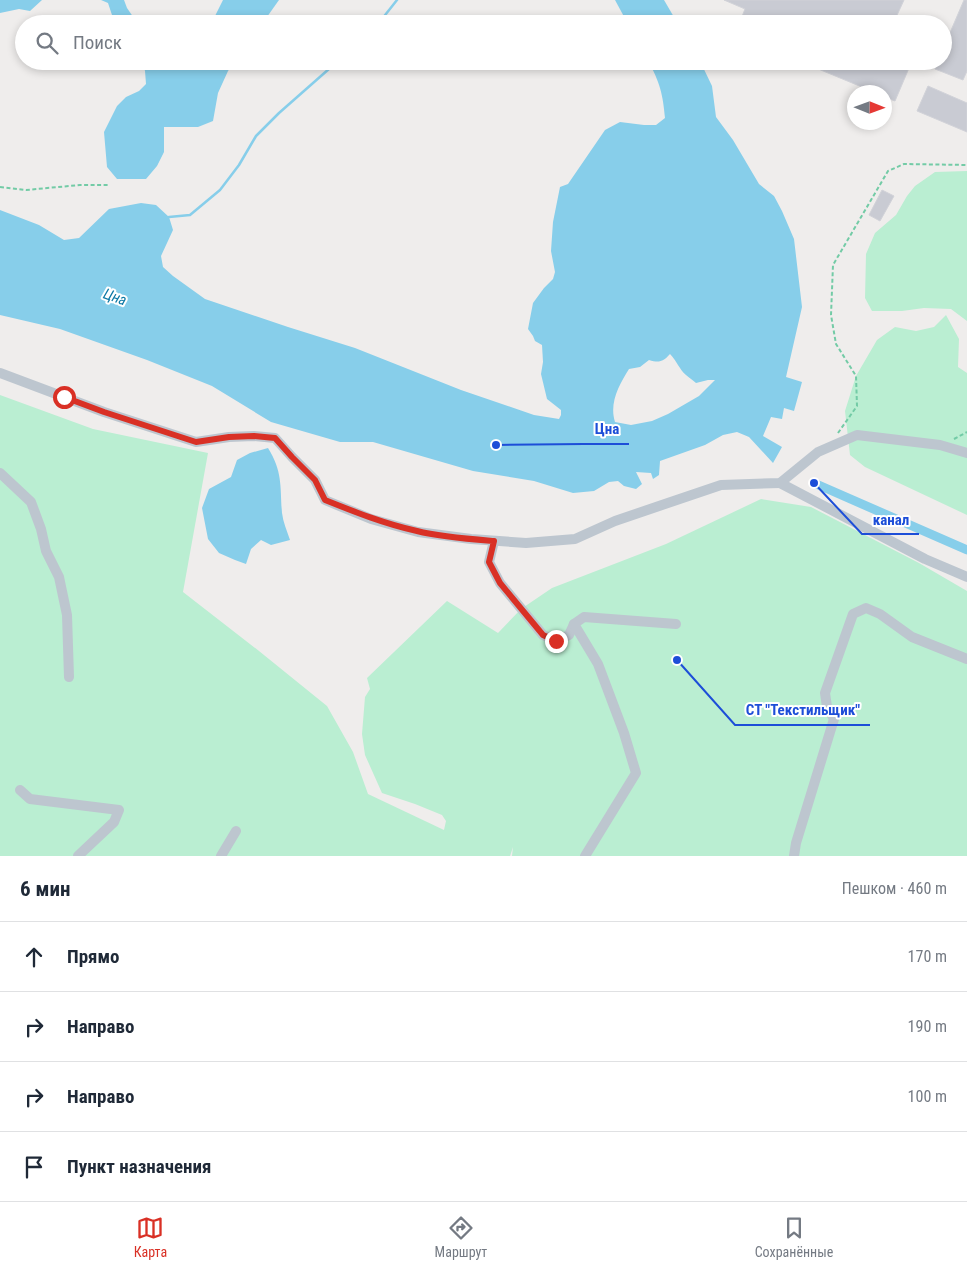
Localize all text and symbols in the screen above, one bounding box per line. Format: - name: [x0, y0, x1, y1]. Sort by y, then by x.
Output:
- search box: [15, 15, 952, 70]
- icon: search: [33, 29, 61, 57]
- text: Поиск: [73, 31, 122, 54]
- north arrow: [847, 85, 892, 130]
- water label: Цна: [101, 284, 129, 310]
- route start: [53, 386, 76, 409]
- callout: Цна: [584, 414, 629, 444]
- text: Цна: [595, 420, 619, 438]
- callout: канал: [862, 504, 919, 534]
- text: канал: [873, 511, 909, 529]
- route end: [545, 630, 568, 653]
- callout: СТ "Текстильщик": [735, 695, 870, 725]
- text: СТ "Текстильщик": [746, 701, 860, 719]
- text: 6 мин: [20, 877, 70, 901]
- text: Пешком · 460 m: [842, 879, 947, 898]
- icon: ahead: [20, 943, 48, 971]
- text: Прямо: [67, 945, 120, 968]
- text: 170 m: [908, 947, 947, 966]
- icon: right: [20, 1013, 48, 1041]
- text: Направо: [67, 1015, 134, 1038]
- text: 190 m: [908, 1017, 947, 1036]
- icon: right: [20, 1083, 48, 1111]
- text: Направо: [67, 1085, 134, 1108]
- text: 100 m: [908, 1087, 947, 1106]
- icon: arrive: [20, 1153, 48, 1181]
- text: Пункт назначения: [67, 1155, 211, 1178]
- tab: Карта: [134, 1214, 167, 1260]
- tab: Маршрут: [435, 1214, 487, 1260]
- tab: Сохранённые: [755, 1214, 833, 1260]

